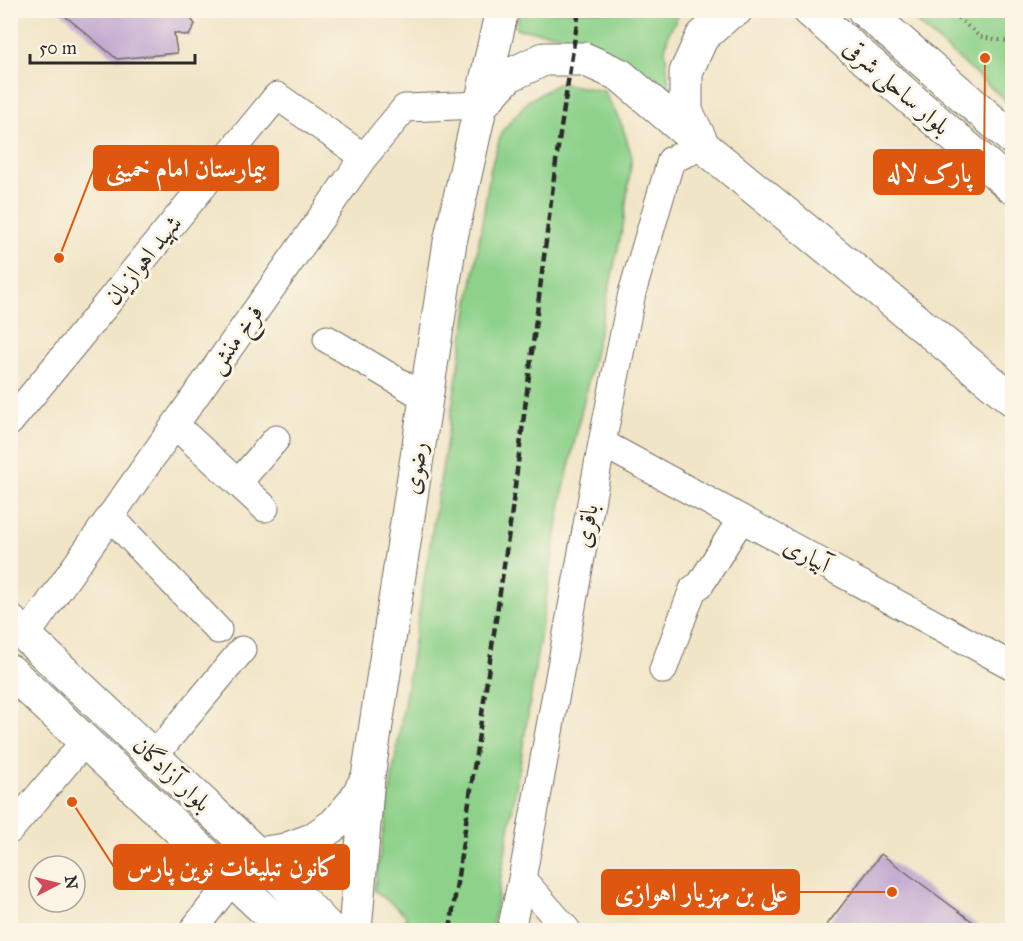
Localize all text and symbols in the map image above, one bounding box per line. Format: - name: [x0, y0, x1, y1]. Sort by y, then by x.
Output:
- scale bar: [30, 27, 195, 65]
- street label: بلوار ساحلی شرقی: [836, 32, 957, 143]
- text: 50 m: [39, 37, 77, 59]
- callout: بیمارستان امام خمینی: [94, 146, 278, 190]
- callout: پارک لاله: [874, 150, 984, 194]
- text: بیمارستان امام خمینی: [106, 152, 267, 191]
- text: پارک لاله: [886, 157, 974, 192]
- street label: شهید اهوازیان: [98, 209, 188, 311]
- street label: فرخ منش: [201, 299, 274, 383]
- street label: رضوی: [396, 440, 434, 496]
- street label: باقری: [567, 502, 605, 550]
- street label: آبیاری: [779, 530, 838, 581]
- street label: بلوار آزادگان: [126, 730, 218, 818]
- callout: کانون تبلیغات نوین پارس: [114, 845, 349, 889]
- text: کانون تبلیغات نوین پارس: [126, 851, 338, 886]
- north arrow: [27, 854, 87, 914]
- callout: علی بن مهزیار اهوازی: [602, 870, 799, 914]
- text: N: [61, 874, 82, 891]
- text: علی بن مهزیار اهوازی: [614, 876, 788, 913]

